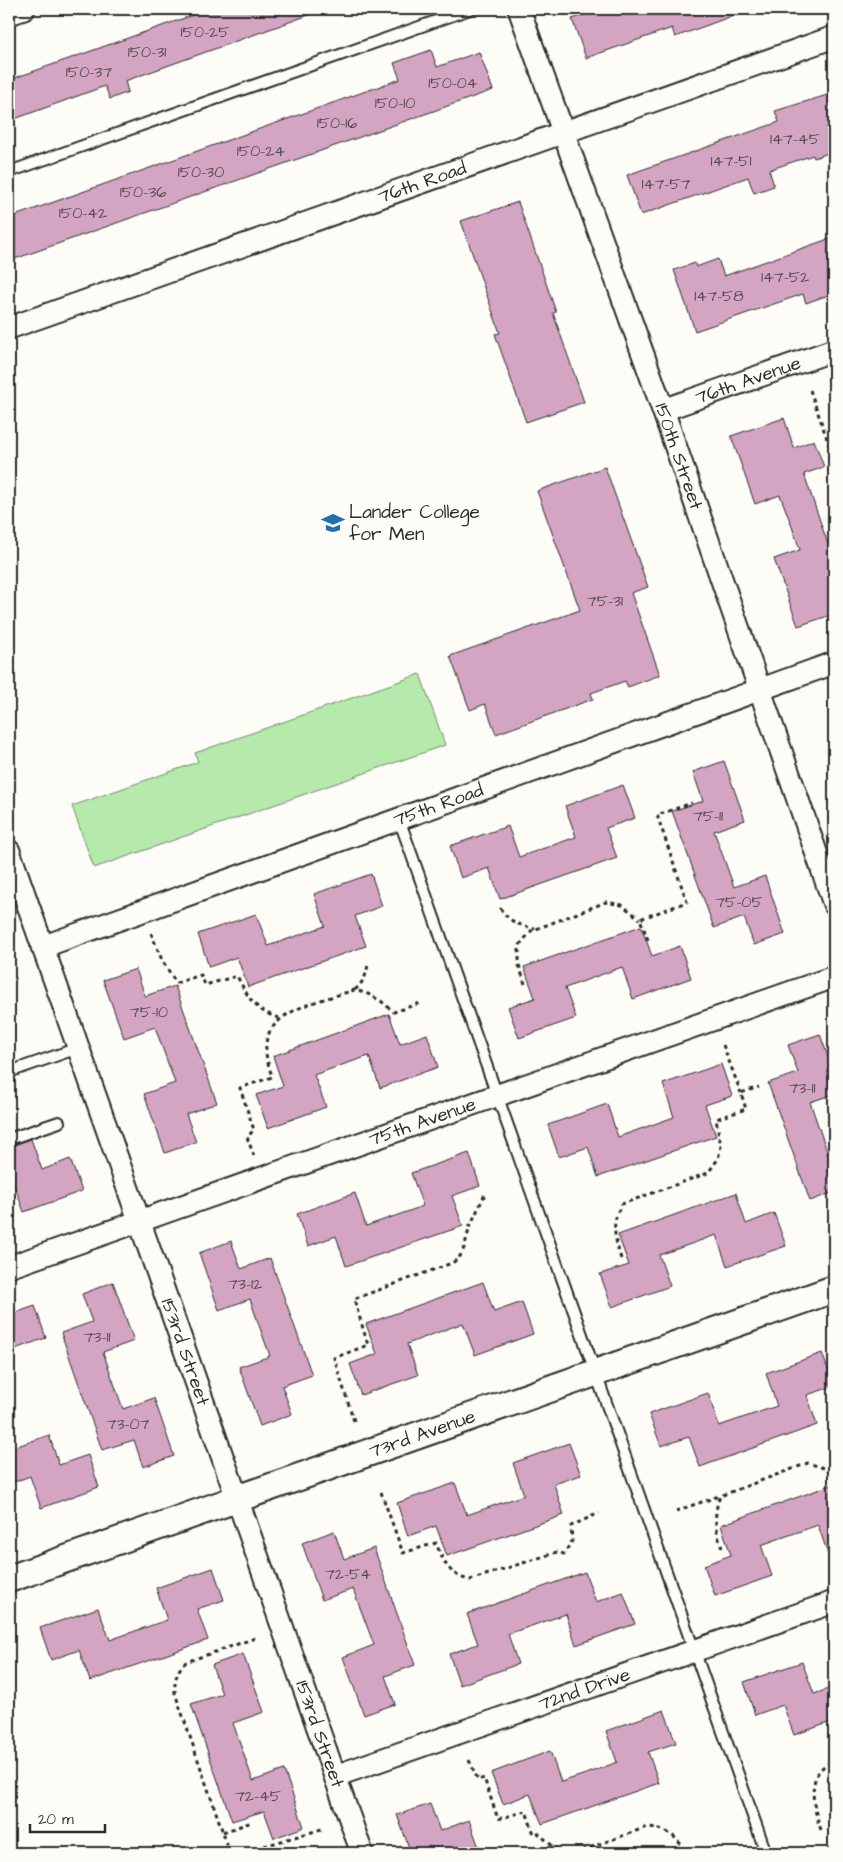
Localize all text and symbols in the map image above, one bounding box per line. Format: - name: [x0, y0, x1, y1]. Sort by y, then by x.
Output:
- house number: 150-25: [181, 21, 230, 43]
- house number: 150-31: [128, 41, 166, 63]
- house number: 150-37: [66, 61, 112, 83]
- house number: 150-04: [428, 72, 478, 94]
- house number: 150-10: [375, 92, 415, 114]
- house number: 150-16: [317, 112, 357, 134]
- house number: 147-45: [770, 128, 821, 150]
- house number: 150-24: [237, 140, 285, 162]
- house number: 147-51: [710, 150, 752, 172]
- street label: 76th Road: [374, 154, 470, 210]
- house number: 150-30: [178, 161, 224, 183]
- house number: 147-57: [642, 173, 691, 195]
- house number: 150-36: [120, 181, 166, 203]
- house number: 150-42: [59, 202, 107, 224]
- house number: 147-52: [761, 266, 809, 288]
- house number: 147-58: [694, 285, 744, 307]
- street label: 76th Avenue: [692, 349, 804, 411]
- street label: 150th Street: [648, 399, 710, 514]
- place label: Lander College for Men: [349, 499, 480, 548]
- school or university icon: Lander College for Men: [320, 510, 346, 536]
- house number: 75-31: [587, 590, 623, 612]
- street label: 75th Road: [390, 776, 487, 833]
- house number: 75-11: [693, 805, 723, 827]
- house number: 75-05: [715, 891, 763, 913]
- house number: 75-10: [130, 1001, 168, 1023]
- house number: 73-11: [788, 1077, 816, 1099]
- street label: 75th Avenue: [365, 1091, 479, 1153]
- house number: 73-12: [228, 1273, 262, 1295]
- street label: 153rd Street: [154, 1295, 217, 1409]
- house number: 73-11: [83, 1326, 111, 1348]
- street label: 73rd Avenue: [365, 1403, 479, 1465]
- house number: 73-07: [107, 1413, 150, 1435]
- house number: 72-54: [325, 1563, 371, 1585]
- street label: 72nd Drive: [535, 1661, 634, 1718]
- street label: 153rd Street: [289, 1676, 351, 1791]
- house number: 72-45: [235, 1785, 282, 1807]
- scale bar: [30, 1802, 105, 1834]
- text: 20 m: [38, 1809, 74, 1830]

